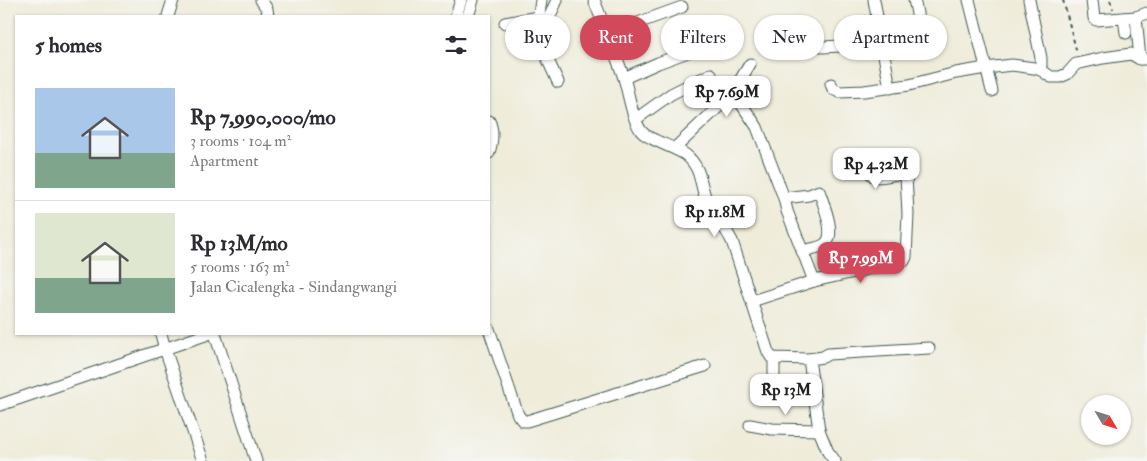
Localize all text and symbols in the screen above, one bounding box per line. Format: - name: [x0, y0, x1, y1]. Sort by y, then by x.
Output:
- chip: Buy: [505, 15, 570, 60]
- chip: Rent: [580, 15, 651, 60]
- chip: Filters: [661, 15, 744, 60]
- chip: New: [754, 15, 824, 60]
- chip: Apartment: [834, 15, 947, 60]
- icon: filters: [442, 31, 470, 59]
- text: 5 homes: [35, 32, 102, 59]
- pin: Rp 7.69M: [675, 76, 779, 118]
- text: Rp 7.69M: [695, 82, 759, 102]
- text: Rp 7,990,000/mo: [190, 104, 336, 131]
- icon: home: [75, 108, 135, 168]
- text: 3 rooms · 104 m²: [190, 131, 291, 151]
- pin: Rp 4.32M: [824, 148, 928, 190]
- text: Apartment: [190, 151, 258, 171]
- text: Rp 4.32M: [844, 154, 908, 174]
- pin: Rp 11.8M: [663, 196, 767, 238]
- text: Rp 11.8M: [685, 202, 745, 222]
- text: Rp 13M/mo: [190, 230, 288, 257]
- icon: home: [75, 233, 135, 293]
- pin: Rp 7.99M: [809, 242, 913, 284]
- text: Rp 7.99M: [829, 248, 893, 268]
- text: 5 rooms · 163 m²: [190, 257, 290, 277]
- text: Jalan Cicalengka - Sindangwangi: [190, 277, 397, 297]
- pin: Rp 13M: [745, 374, 827, 416]
- text: Rp 13M: [761, 380, 811, 400]
- north arrow: [1081, 395, 1131, 445]
- map controls: [1081, 395, 1131, 445]

